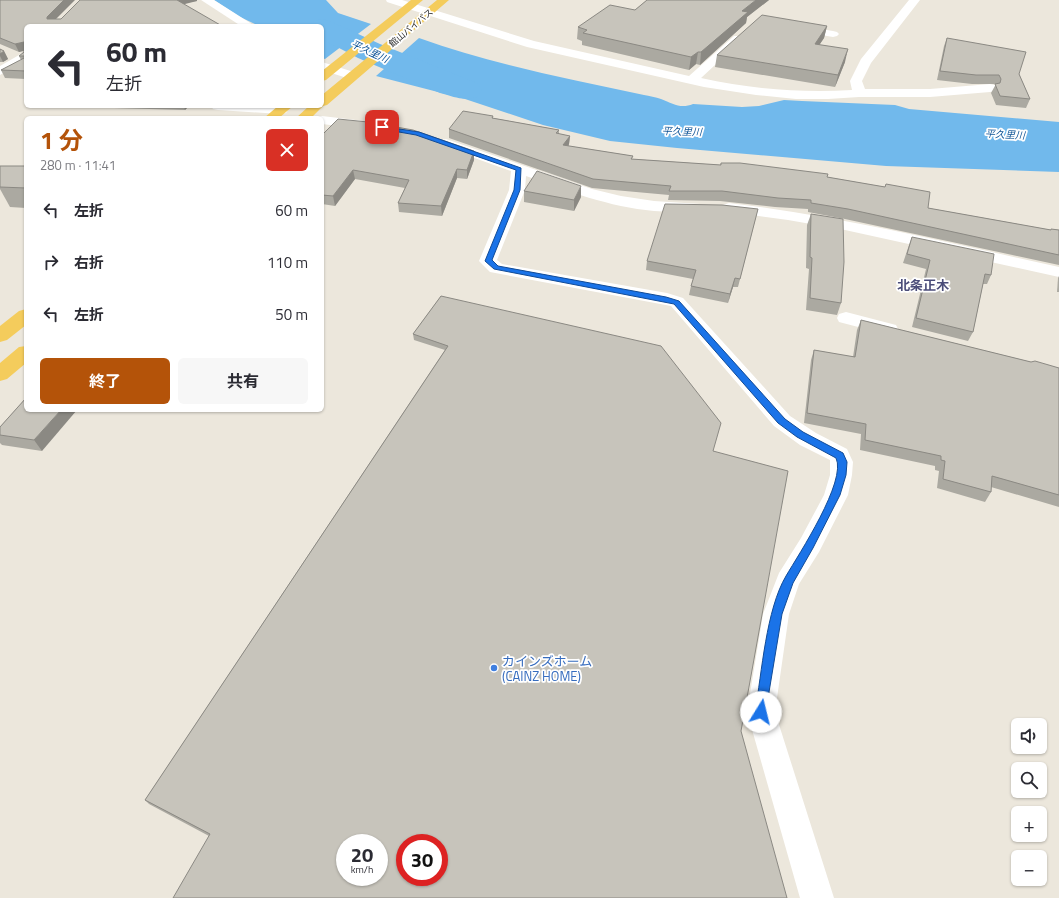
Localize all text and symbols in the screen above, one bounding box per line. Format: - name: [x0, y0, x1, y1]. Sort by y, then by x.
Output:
- street label: 館山バイパス: [386, 5, 435, 50]
- text: 60 m: [106, 30, 167, 73]
- water label: 平久里川: [348, 36, 392, 67]
- icon: left: [40, 40, 92, 92]
- text: 左折: [106, 70, 142, 97]
- pin: [365, 110, 399, 144]
- icon: arrive: [371, 116, 393, 138]
- text: 1 分: [40, 122, 83, 158]
- water label: 平久里川: [662, 123, 703, 140]
- water label: 平久里川: [985, 126, 1026, 143]
- button: close: [266, 129, 308, 171]
- text: 280 m · 11:41: [40, 155, 116, 175]
- icon: left: [40, 199, 62, 221]
- text: 左折: [74, 199, 104, 222]
- text: 60 m: [275, 199, 308, 222]
- icon: right: [40, 251, 62, 273]
- text: 右折: [74, 251, 104, 274]
- text: 110 m: [267, 251, 308, 274]
- district label: 北条正木: [897, 275, 950, 295]
- icon: left: [40, 303, 62, 325]
- text: 左折: [74, 303, 104, 326]
- text: 50 m: [275, 303, 308, 326]
- button: 終了: [40, 358, 170, 404]
- button: 共有: [178, 358, 308, 404]
- place label: カインズホーム (CAINZ HOME): [502, 651, 592, 686]
- marker: カインズホーム (CAINZ HOME): [489, 663, 499, 673]
- position arrow: [740, 691, 782, 733]
- map controls: [1011, 718, 1047, 886]
- button: sound: [1011, 718, 1047, 754]
- button: search: [1011, 762, 1047, 798]
- button: +: [1011, 806, 1047, 842]
- speed limit sign: 30: [396, 834, 448, 886]
- text: 20: [351, 839, 373, 870]
- button: −: [1011, 850, 1047, 886]
- text: km/h: [351, 862, 373, 877]

